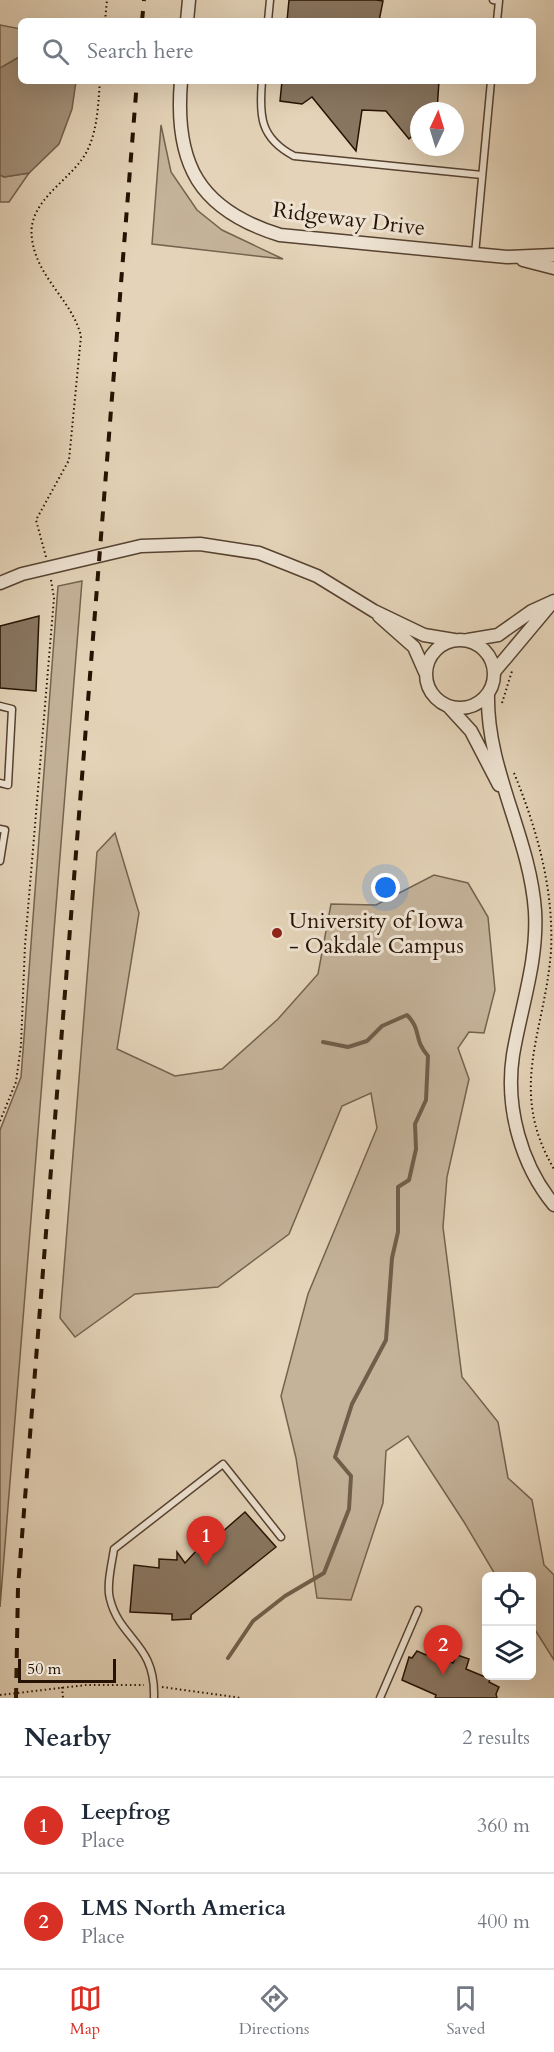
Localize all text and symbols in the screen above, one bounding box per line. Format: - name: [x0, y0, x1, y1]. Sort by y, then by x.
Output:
- search box: [18, 18, 536, 84]
- icon: search: [39, 35, 72, 68]
- text: Search here: [87, 36, 194, 66]
- north arrow: [410, 102, 464, 156]
- street label: Ridgeway Drive: [271, 195, 427, 243]
- your location: [371, 873, 400, 902]
- place label: University of Iowa - Oakdale Campus: [289, 906, 464, 961]
- marker: University of Iowa - Oakdale Campus: [270, 926, 284, 940]
- pin: 1: [186, 1516, 226, 1566]
- map controls: [482, 1572, 536, 1680]
- button: locate: [482, 1572, 536, 1626]
- pin: 2: [424, 1626, 462, 1675]
- button: layers: [482, 1626, 536, 1680]
- scale bar: [18, 1656, 116, 1684]
- text: 50 m: [27, 1658, 61, 1680]
- text: Nearby: [24, 1720, 112, 1755]
- text: 2 results: [462, 1724, 530, 1751]
- text: Leepfrog: [81, 1797, 170, 1827]
- text: 1: [38, 1812, 49, 1839]
- text: 360 m: [477, 1812, 530, 1839]
- text: Place: [81, 1827, 125, 1854]
- text: LMS North America: [81, 1893, 286, 1923]
- text: 2: [38, 1908, 49, 1935]
- text: 400 m: [477, 1908, 530, 1935]
- text: Place: [81, 1923, 125, 1950]
- tab: Map: [69, 1982, 102, 2040]
- tab: Directions: [239, 1982, 309, 2040]
- tab: Saved: [447, 1982, 485, 2040]

